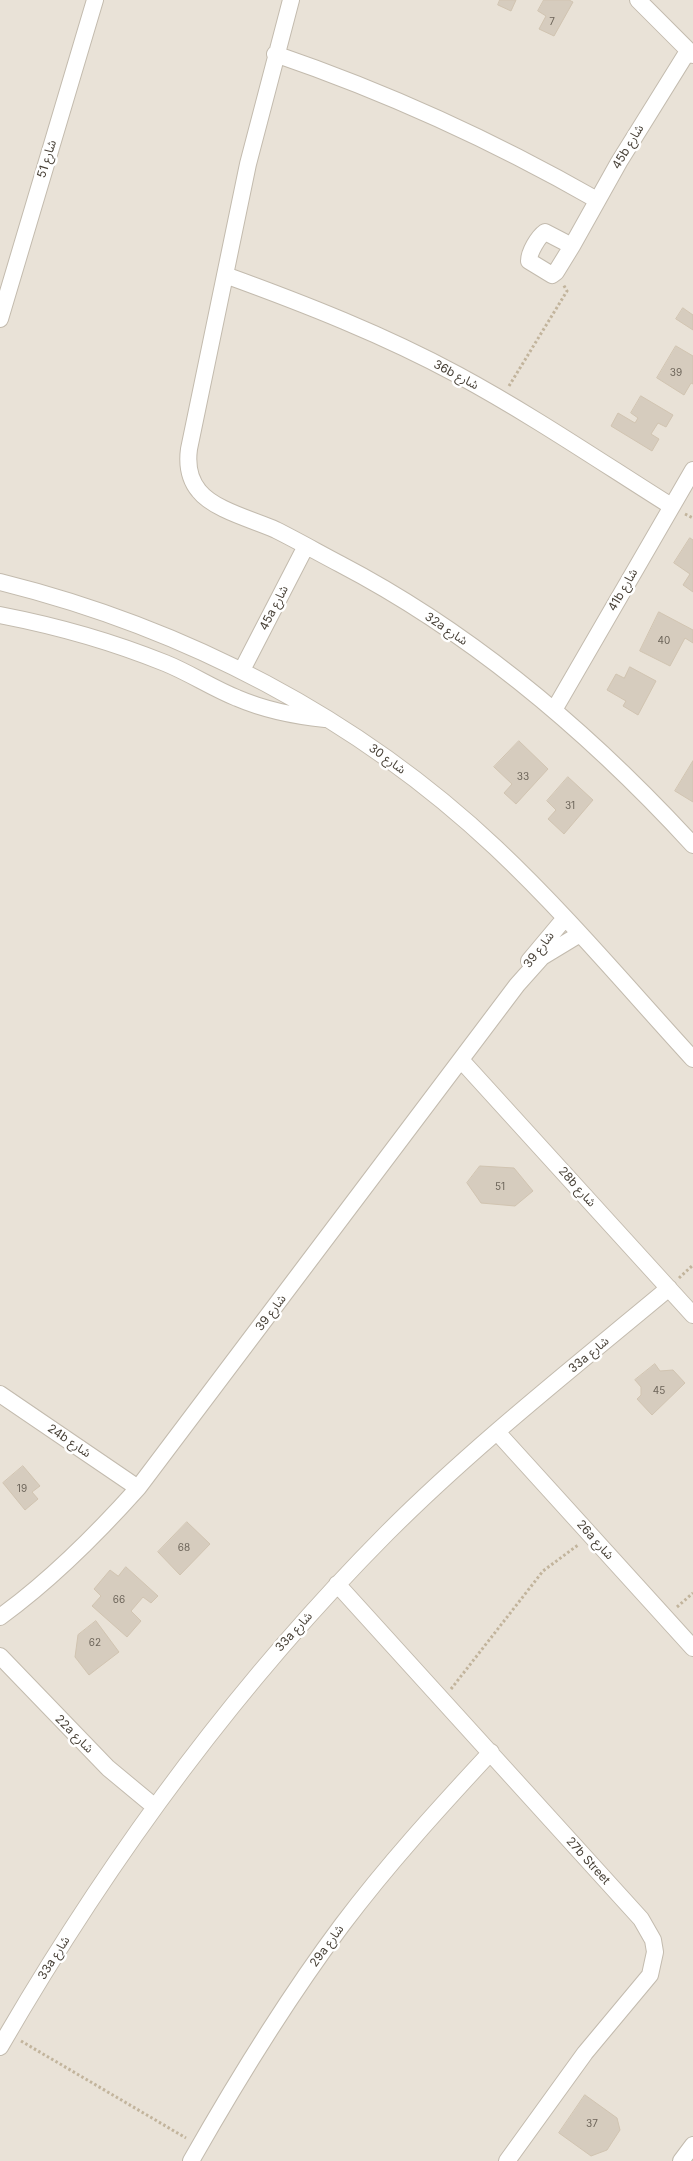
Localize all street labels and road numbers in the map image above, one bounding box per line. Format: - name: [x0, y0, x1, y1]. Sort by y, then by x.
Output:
- street label: 45b شارع: [609, 122, 647, 172]
- street label: شارع 51: [34, 138, 60, 180]
- street label: 36b شارع: [431, 357, 481, 393]
- street label: 41b شارع: [605, 566, 641, 614]
- street label: 45a شارع: [257, 583, 291, 633]
- street label: 32a شارع: [422, 610, 470, 648]
- street label: شارع 30: [366, 741, 408, 777]
- street label: شارع 39: [521, 929, 557, 971]
- street label: 28b شارع: [555, 1164, 599, 1210]
- street label: شارع 39: [253, 1292, 289, 1334]
- street label: 33a شارع: [566, 1334, 612, 1376]
- street label: 24b شارع: [45, 1421, 93, 1461]
- street label: 26a شارع: [574, 1517, 616, 1563]
- street label: 33a شارع: [272, 1609, 316, 1655]
- street label: 22a شارع: [52, 1712, 96, 1756]
- street label: 27b Street: [563, 1834, 613, 1888]
- street label: 29a شارع: [307, 1922, 347, 1970]
- street label: 33a شارع: [35, 1934, 73, 1982]

